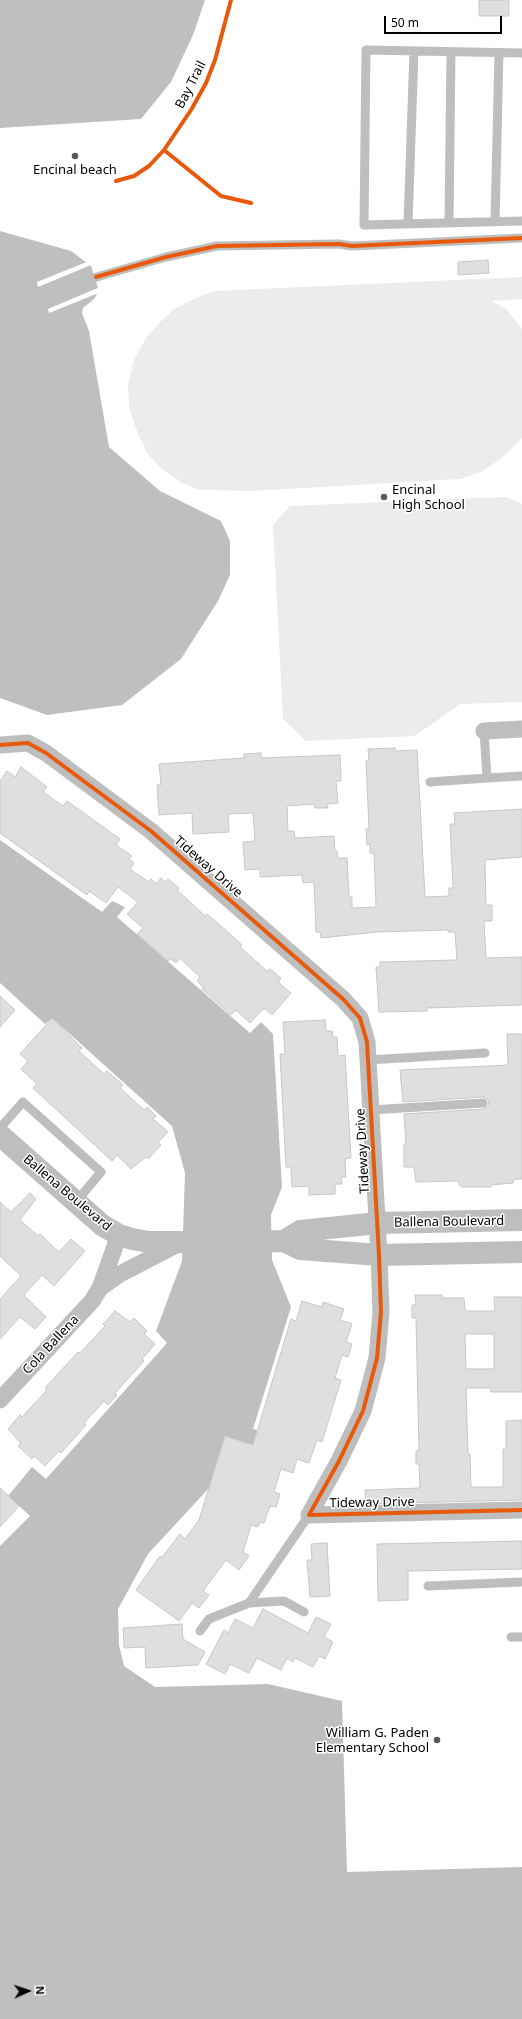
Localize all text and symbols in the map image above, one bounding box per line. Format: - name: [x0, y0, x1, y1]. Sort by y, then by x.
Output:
- scale bar: [386, 8, 504, 34]
- text: 50 m: [391, 14, 419, 31]
- street label: Bay Trail: [172, 59, 210, 111]
- marker: Encinal beach: [70, 151, 80, 161]
- place label: Encinal beach: [33, 162, 117, 178]
- place label: Encinal High School: [392, 482, 465, 513]
- marker: Encinal High School: [379, 492, 389, 502]
- street label: Tideway Drive: [171, 833, 245, 901]
- street label: Tideway Drive: [353, 1108, 373, 1194]
- street label: Ballena Boulevard: [20, 1152, 114, 1234]
- street label: Ballena Boulevard: [394, 1213, 504, 1231]
- street label: Cola Ballena: [20, 1312, 82, 1378]
- street label: Tideway Drive: [329, 1494, 415, 1512]
- place label: William G. Paden Elementary School: [316, 1725, 429, 1756]
- marker: William G. Paden Elementary School: [432, 1735, 442, 1745]
- north arrow: [8, 1971, 48, 2011]
- text: N: [33, 1985, 48, 1995]

